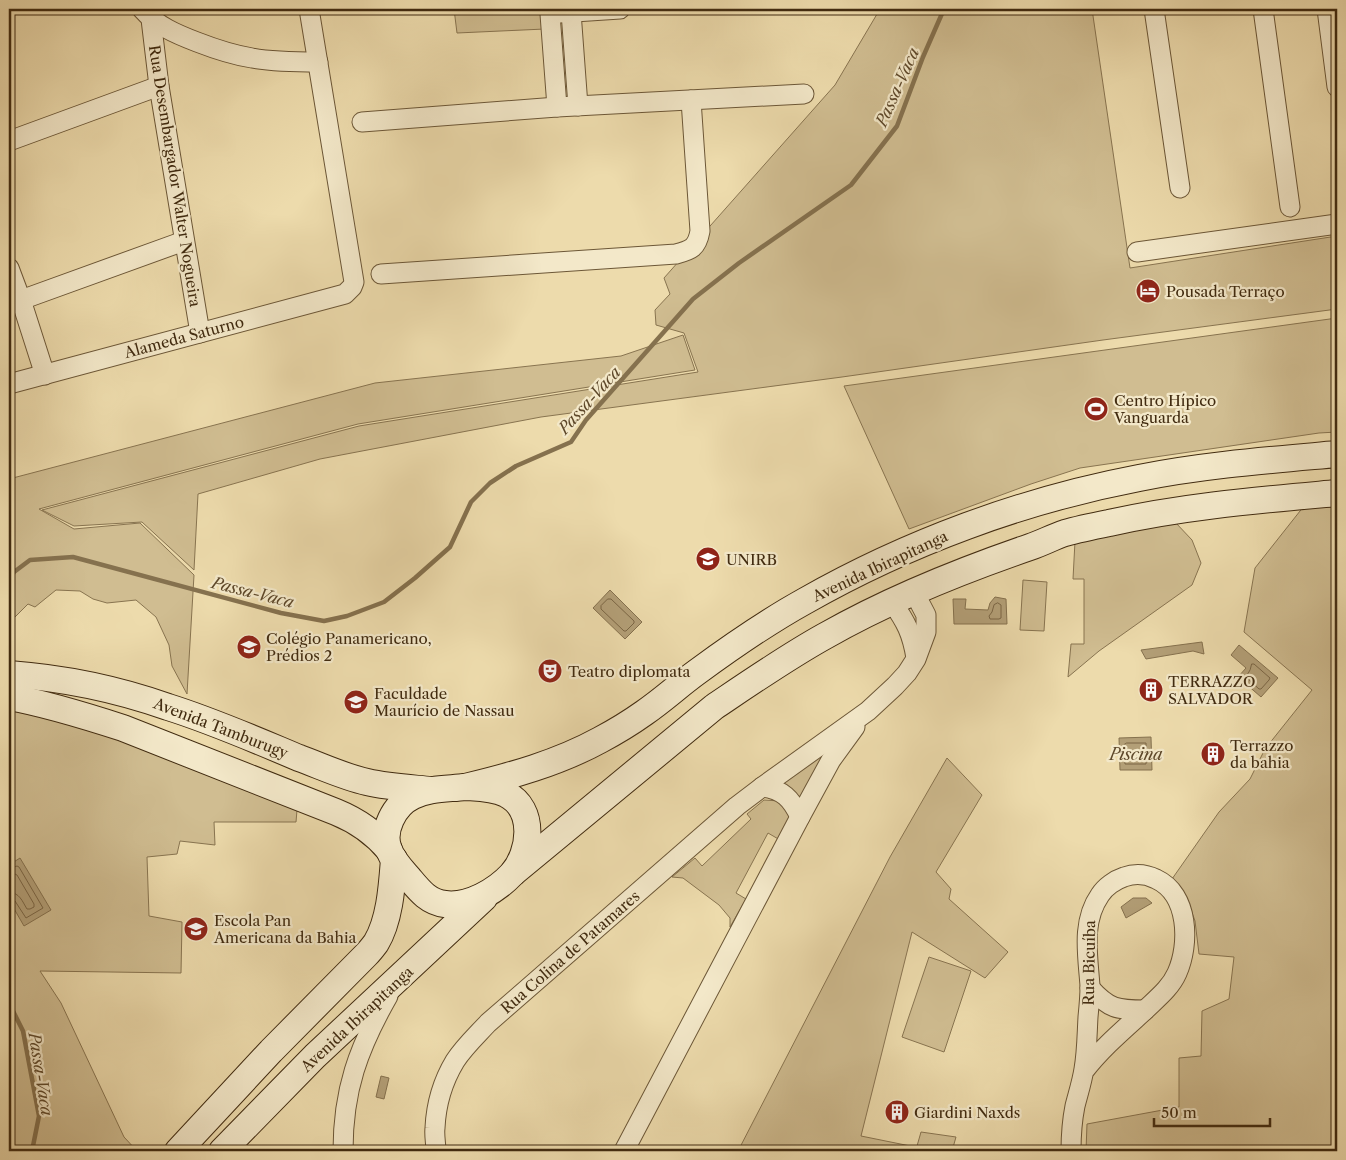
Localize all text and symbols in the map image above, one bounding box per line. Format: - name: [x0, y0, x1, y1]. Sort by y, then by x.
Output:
- street label: Rua Desembargador Walter Nogueira: [145, 44, 205, 308]
- water label: Passa-Vaca: [870, 44, 923, 131]
- hotel icon: Pousada Terraço: [1135, 278, 1161, 304]
- place label: Pousada Terraço: [1166, 282, 1285, 301]
- street label: Alameda Saturno: [121, 312, 246, 362]
- water label: Passa-Vaca: [552, 362, 625, 439]
- place label: Centro Hípico Vanguarda: [1113, 391, 1216, 427]
- sports icon: Centro Hípico Vanguarda: [1083, 396, 1109, 422]
- street label: Avenida Ibirapitanga: [809, 526, 951, 606]
- school or university icon: UNIRB: [695, 546, 721, 572]
- place label: UNIRB: [726, 550, 777, 569]
- water label: Passa-Vaca: [208, 572, 297, 612]
- place label: Colégio Panamericano, Prédios 2: [266, 629, 432, 665]
- school or university icon: Colégio Panamericano, Prédios 2: [236, 634, 262, 660]
- theatre icon: Teatro diplomata: [537, 658, 563, 684]
- place label: Teatro diplomata: [568, 662, 691, 681]
- place label: TERRAZZO SALVADOR: [1168, 672, 1255, 708]
- building icon: TERRAZZO SALVADOR: [1138, 677, 1164, 703]
- place label: Faculdade Maurício de Nassau: [374, 684, 514, 720]
- school or university icon: Faculdade Maurício de Nassau: [343, 689, 369, 715]
- street label: Avenida Tamburugy: [150, 693, 292, 763]
- place label: Terrazzo da bahia: [1230, 736, 1293, 772]
- building icon: Terrazzo da bahia: [1200, 741, 1226, 767]
- water label: Piscina: [1107, 744, 1163, 764]
- street label: Rua Colina de Patamares: [497, 886, 643, 1018]
- place label: Escola Pan Americana da Bahia: [213, 911, 356, 947]
- school or university icon: Escola Pan Americana da Bahia: [183, 916, 209, 942]
- street label: Rua Bicuíba: [1079, 920, 1099, 1006]
- street label: Avenida Ibirapitanga: [296, 962, 417, 1077]
- water label: Passa-Vaca: [24, 1029, 58, 1117]
- scale bar: [1154, 1095, 1270, 1127]
- building icon: Giardini Naxds: [884, 1099, 910, 1125]
- place label: Giardini Naxds: [914, 1103, 1020, 1122]
- text: 50 m: [1161, 1103, 1197, 1122]

